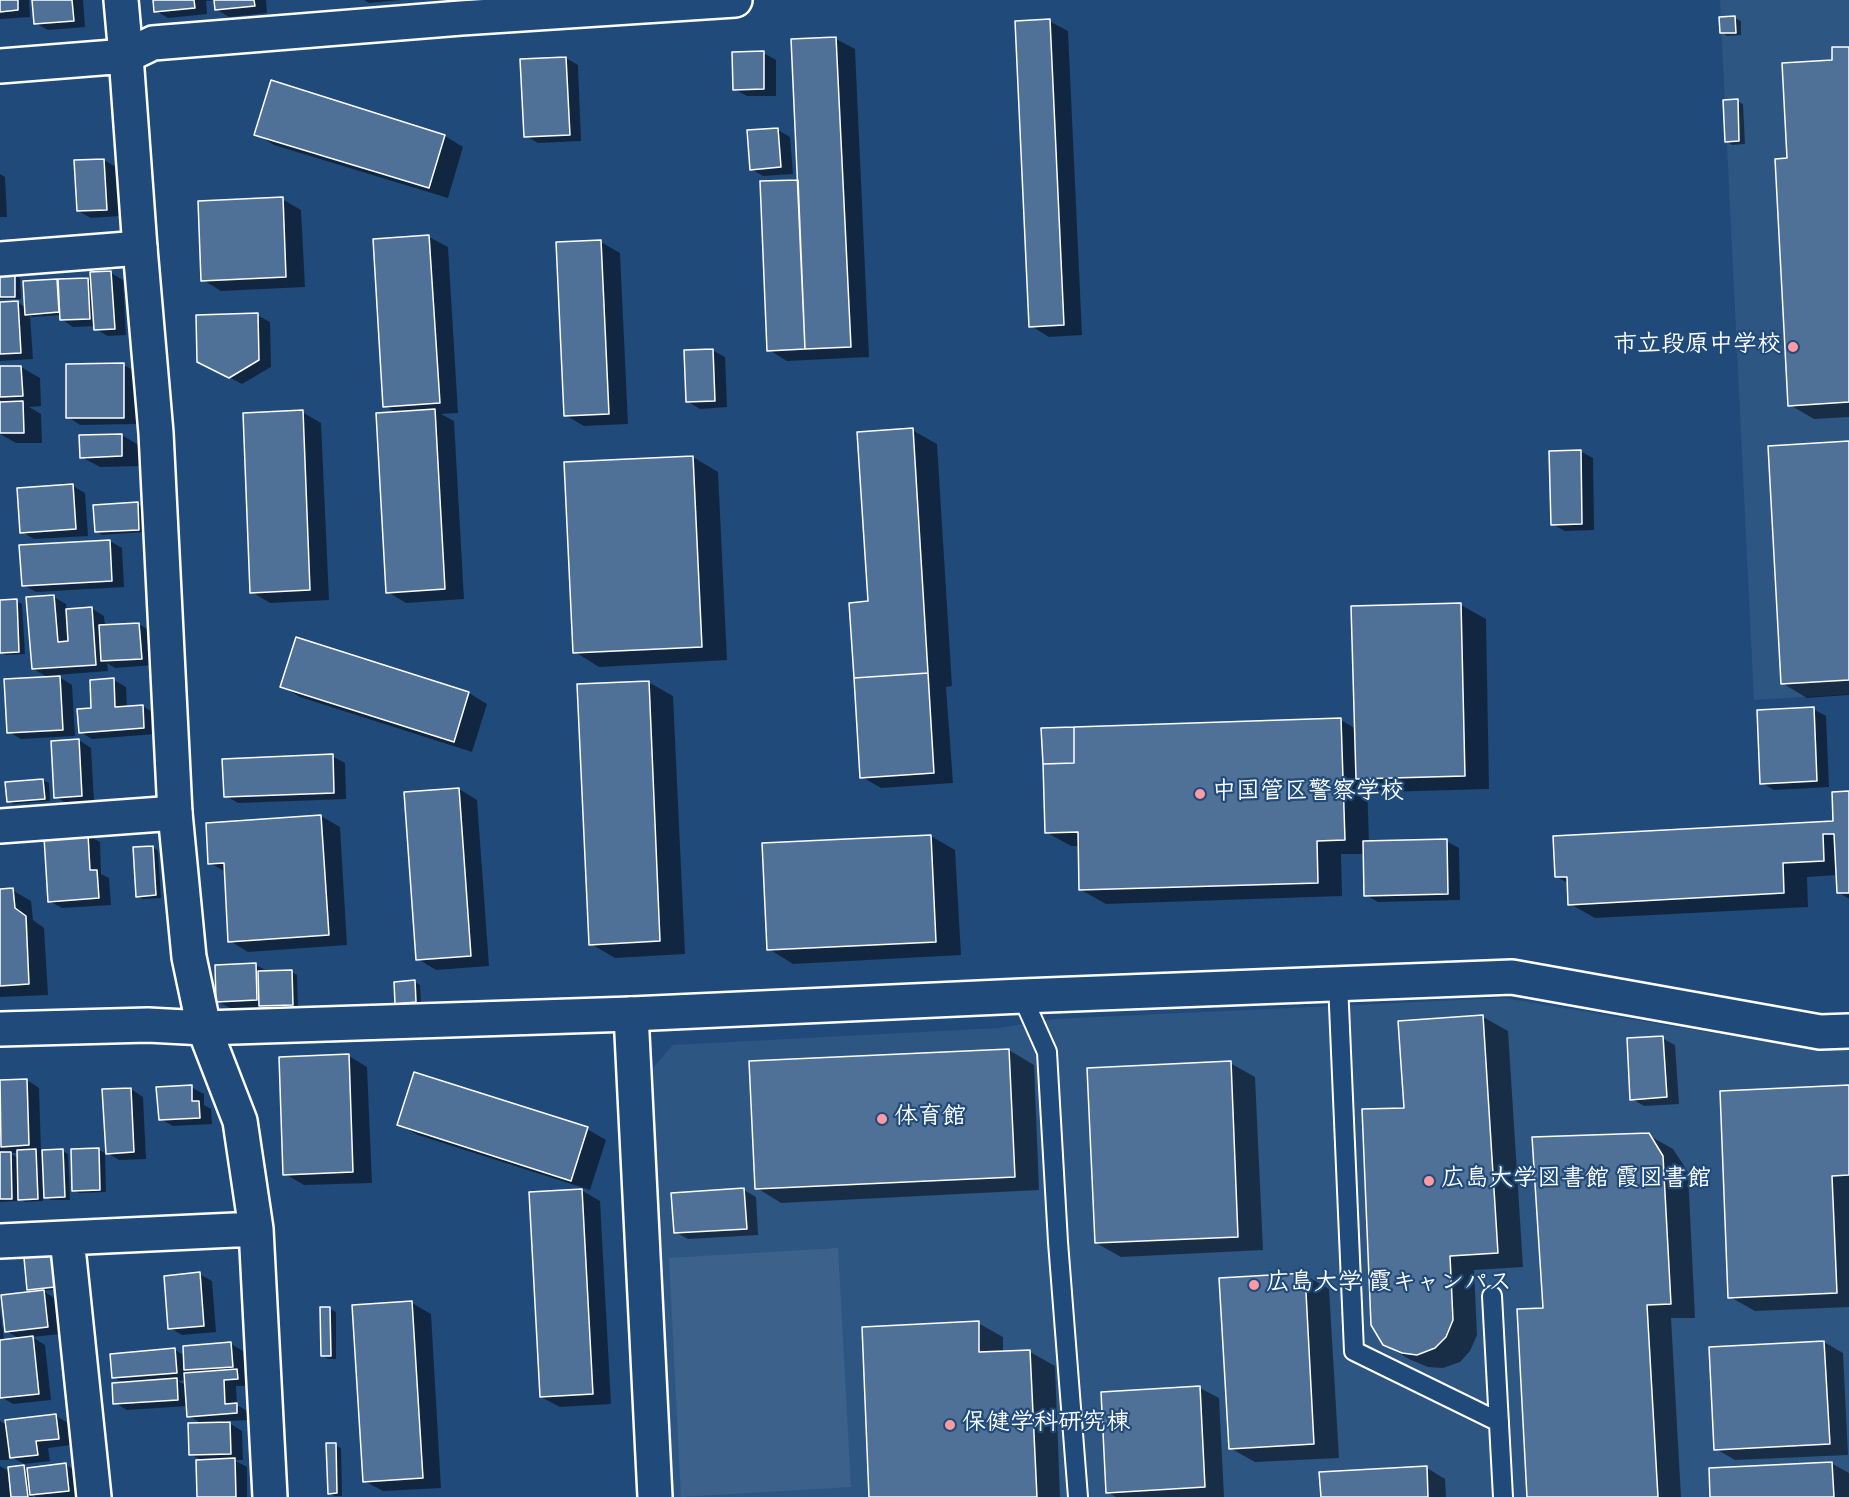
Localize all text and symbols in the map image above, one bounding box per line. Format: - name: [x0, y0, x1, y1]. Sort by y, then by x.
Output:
- place label: 市立段原中学校: [1613, 333, 1781, 361]
- marker: 市立段原中学校: [1786, 340, 1800, 354]
- place label: 中国管区警察学校: [1212, 780, 1404, 808]
- marker: 中国管区警察学校: [1193, 787, 1207, 801]
- place label: 体育館: [894, 1105, 966, 1133]
- marker: 体育館: [875, 1112, 889, 1126]
- place label: 広島大学図書館 霞図書館: [1441, 1167, 1711, 1195]
- marker: 広島大学図書館 霞図書館: [1422, 1174, 1436, 1188]
- place label: 広島大学 霞キャンパス: [1266, 1271, 1512, 1299]
- marker: 広島大学 霞キャンパス: [1247, 1278, 1261, 1292]
- place label: 保健学科研究棟: [962, 1411, 1130, 1439]
- marker: 保健学科研究棟: [943, 1418, 957, 1432]

